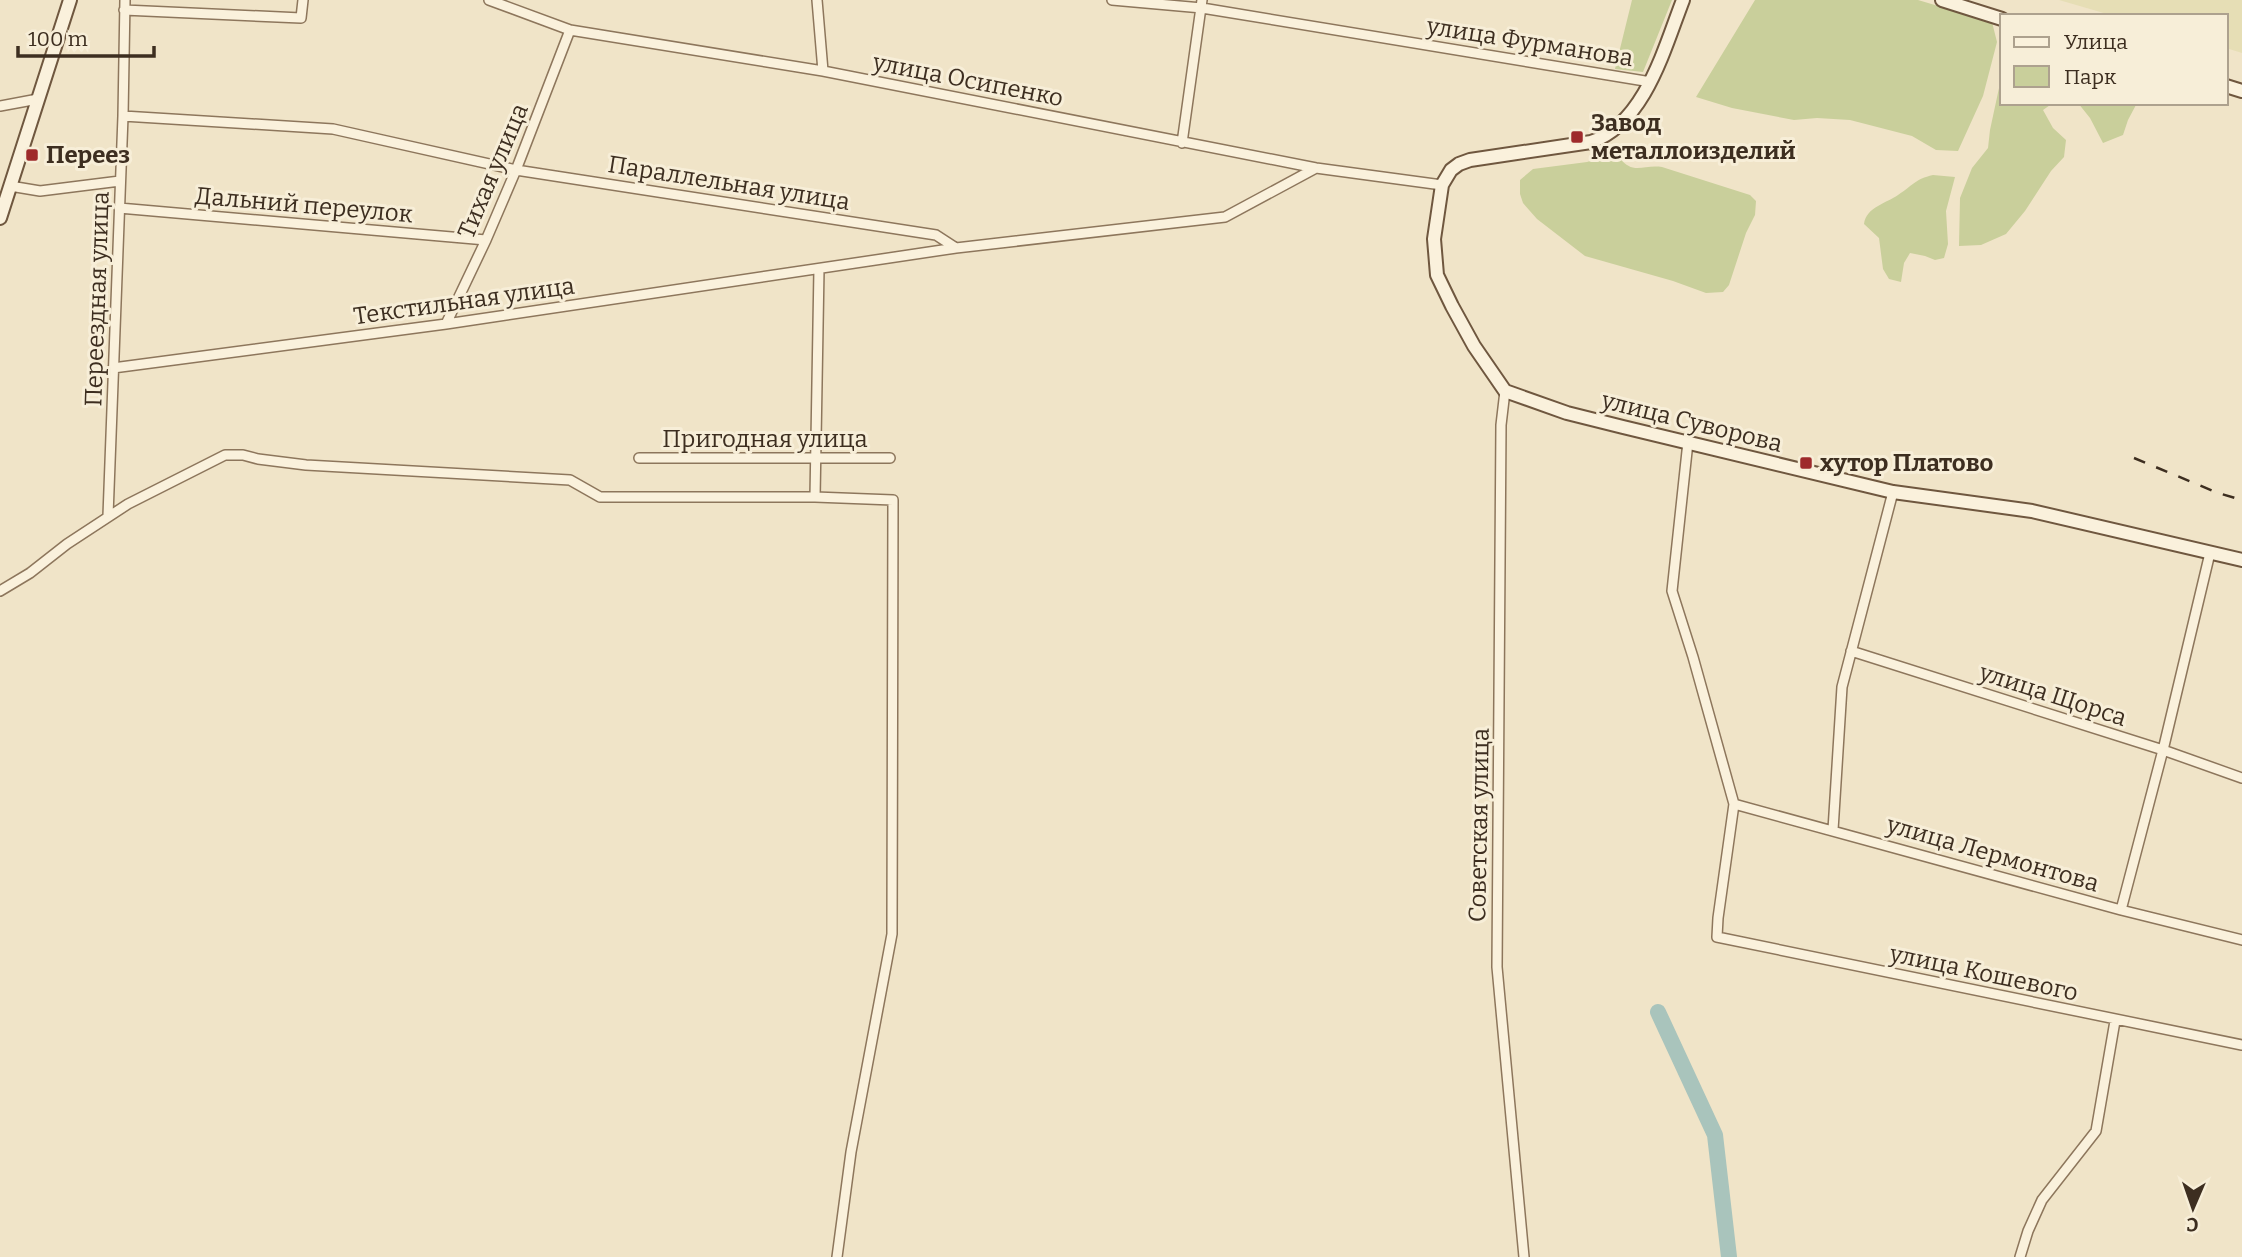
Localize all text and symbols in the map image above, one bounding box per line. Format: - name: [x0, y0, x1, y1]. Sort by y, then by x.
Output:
- street label: улица Фурманова: [1424, 12, 1635, 72]
- scale bar: [18, 14, 154, 58]
- legend: [2000, 14, 2228, 105]
- text: 100 m: [28, 26, 88, 52]
- text: Улица: [2064, 29, 2128, 55]
- street label: улица Осипенко: [870, 48, 1065, 112]
- text: Парк: [2064, 64, 2117, 90]
- street label: Тихая улица: [452, 99, 534, 243]
- place label: Завод металлоизделий: [1591, 109, 1796, 165]
- marker: Завод металлоизделий: [1569, 129, 1585, 145]
- place label: Переез: [46, 141, 130, 169]
- marker: Переез: [24, 147, 40, 163]
- street label: Параллельная улица: [606, 150, 852, 216]
- street label: Дальний переулок: [194, 182, 414, 228]
- street label: Переездная улица: [79, 191, 115, 407]
- street label: Текстильная улица: [352, 272, 576, 330]
- street label: улица Суворова: [1598, 386, 1785, 458]
- street label: Пригодная улица: [662, 425, 868, 453]
- place label: хутор Платово: [1820, 449, 1994, 477]
- marker: хутор Платово: [1798, 455, 1814, 471]
- street label: улица Щорса: [1975, 658, 2130, 732]
- street label: Советская улица: [1463, 728, 1495, 922]
- street label: улица Лермонтова: [1883, 810, 2102, 898]
- street label: улица Кошевого: [1886, 939, 2081, 1007]
- north arrow: [2158, 1173, 2228, 1243]
- text: С: [2186, 1213, 2199, 1236]

